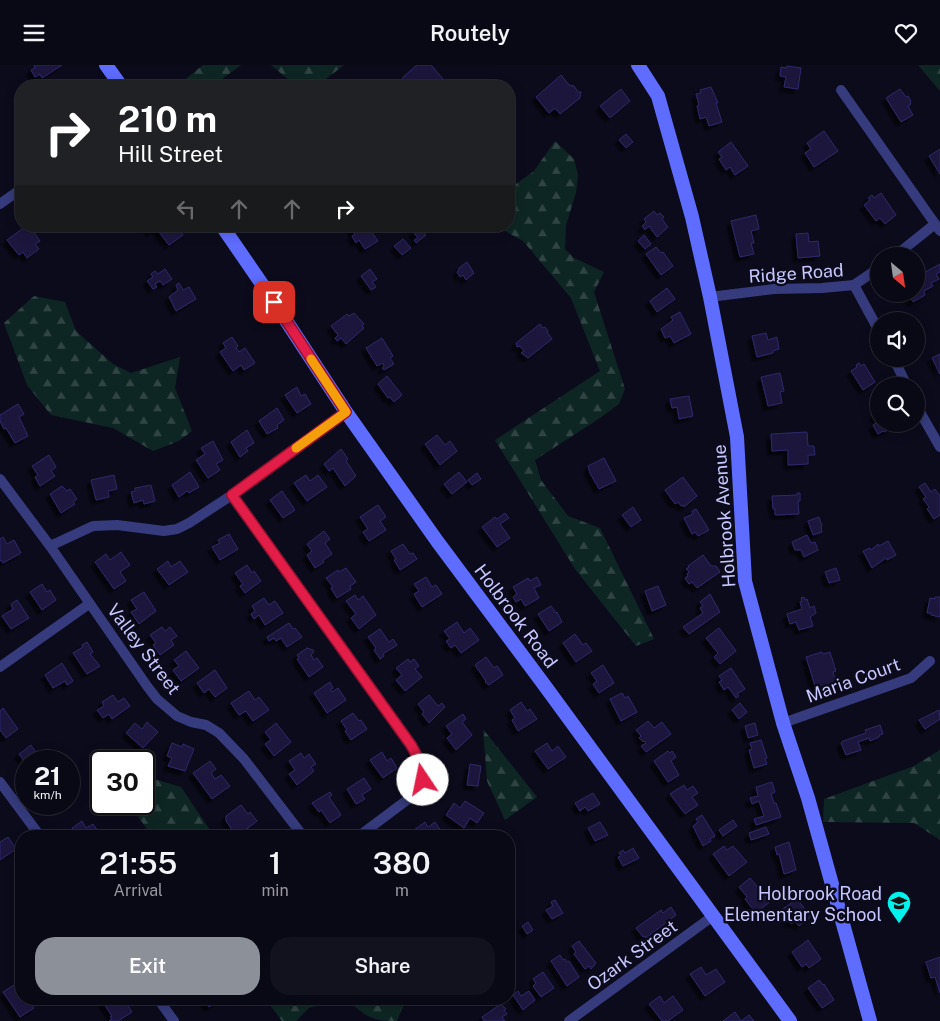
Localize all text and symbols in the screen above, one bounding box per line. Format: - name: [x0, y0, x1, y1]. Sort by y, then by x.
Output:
- icon: menu: [20, 19, 48, 47]
- icon: heart: [892, 19, 920, 47]
- text: Routely: [430, 20, 510, 46]
- text: 210 m: [118, 99, 217, 140]
- icon: right: [35, 100, 100, 165]
- text: Hill Street: [118, 141, 223, 167]
- icon: left: [172, 195, 200, 223]
- icon: ahead: [225, 195, 253, 223]
- icon: ahead: [278, 195, 306, 223]
- icon: right: [331, 195, 359, 223]
- north arrow: [870, 247, 925, 303]
- map controls: [870, 247, 925, 432]
- street label: Ridge Road: [748, 259, 844, 287]
- pin: [253, 281, 295, 323]
- icon: arrive: [260, 288, 288, 316]
- button: sound: [870, 312, 925, 367]
- button: search: [870, 377, 925, 432]
- street label: Holbrook Avenue: [709, 444, 739, 588]
- street label: Holbrook Road: [470, 560, 562, 672]
- street label: Valley Street: [103, 600, 185, 698]
- street label: Maria Court: [803, 653, 903, 707]
- speed limit sign: 30: [90, 750, 155, 815]
- position arrow: [396, 753, 448, 805]
- text: 21: [34, 761, 61, 791]
- text: km/h: [33, 788, 62, 802]
- text: 21:55: [99, 845, 177, 881]
- text: 1: [269, 845, 281, 881]
- text: 380: [373, 845, 431, 881]
- text: Arrival: [114, 881, 163, 900]
- text: min: [262, 881, 289, 900]
- text: m: [395, 881, 409, 900]
- place label: Holbrook Road Elementary School: [724, 883, 882, 925]
- school or university icon: Holbrook Road Elementary School: [886, 890, 912, 924]
- street label: Ozark Street: [583, 915, 681, 995]
- button: Exit: [35, 937, 260, 995]
- button: Share: [270, 937, 495, 995]

